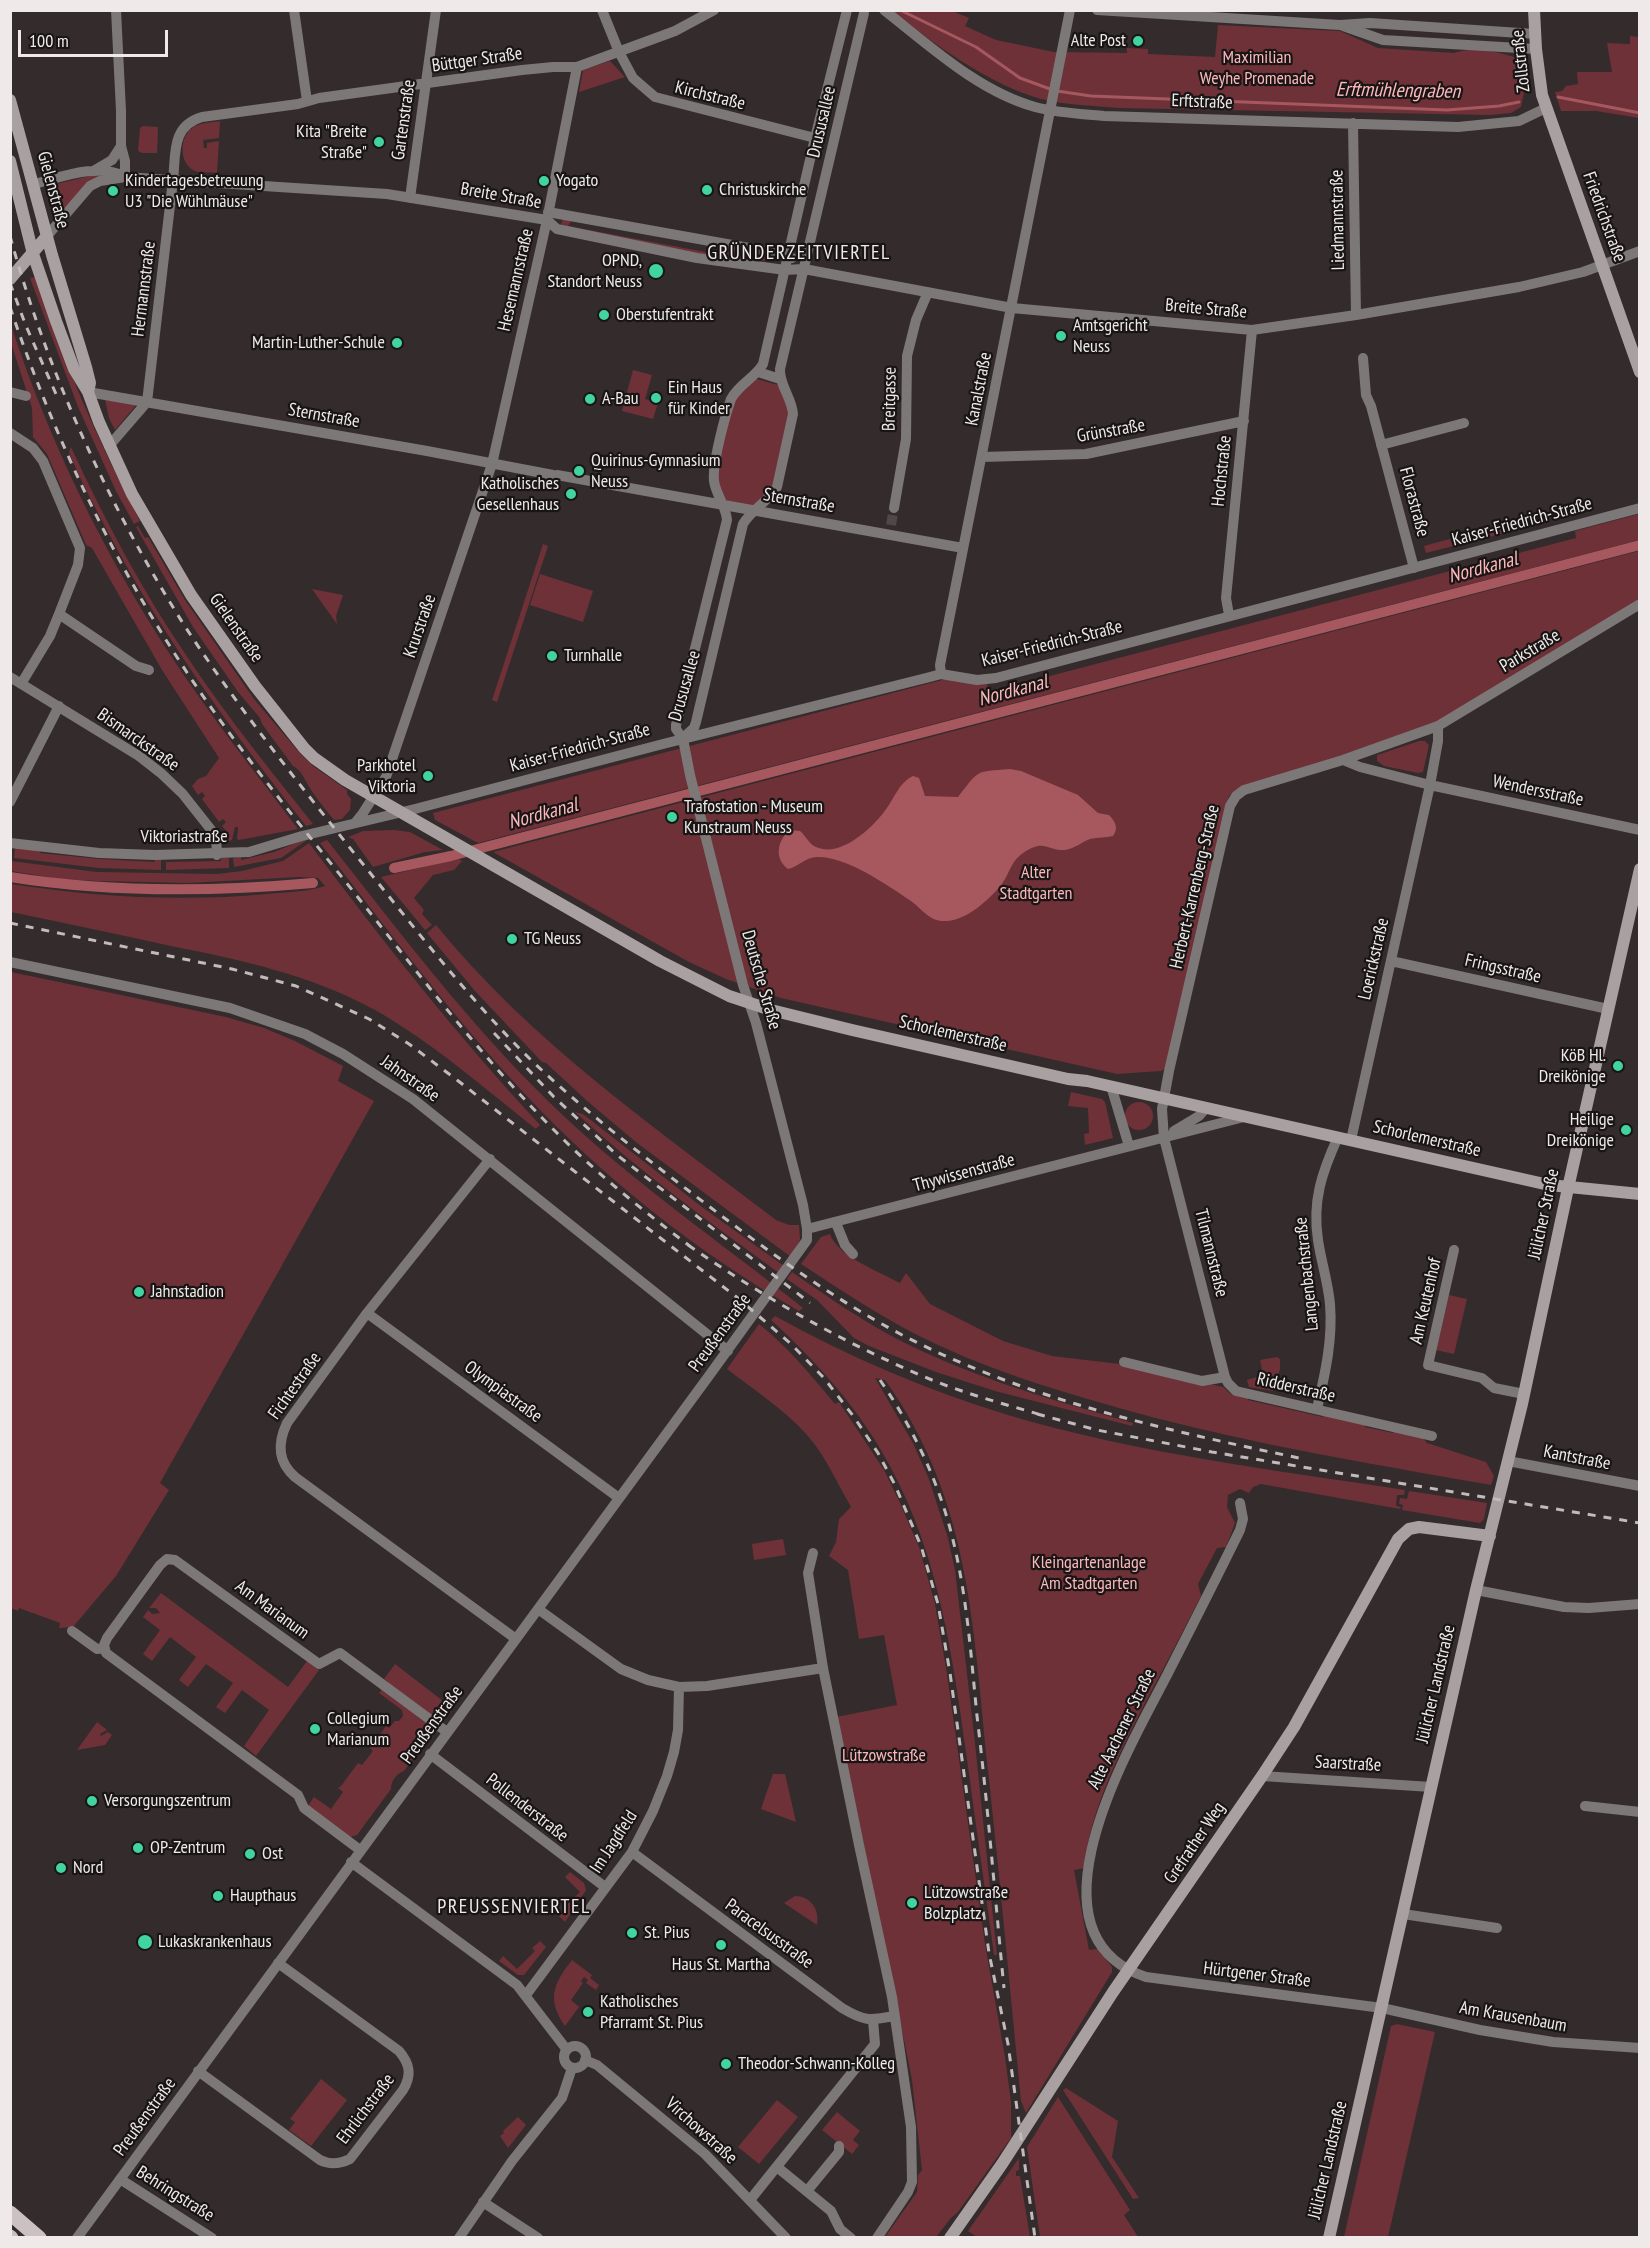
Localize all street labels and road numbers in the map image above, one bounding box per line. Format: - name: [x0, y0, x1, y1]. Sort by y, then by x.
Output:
- street label: Zollstraße: [1507, 29, 1535, 93]
- street label: Büttger Straße: [430, 43, 524, 77]
- street label: Kirchstraße: [673, 77, 747, 115]
- street label: Gartenstraße: [388, 78, 420, 162]
- street label: Drususallee: [803, 84, 841, 160]
- street label: Erftstraße: [1171, 90, 1233, 114]
- street label: Gielenstraße: [32, 149, 74, 231]
- street label: Liedmannstraße: [1326, 169, 1350, 271]
- street label: Friedrichstraße: [1578, 169, 1630, 265]
- street label: Breite Straße: [459, 178, 543, 214]
- street label: Hesemannstraße: [494, 227, 538, 333]
- street label: Hermannstraße: [127, 240, 161, 338]
- street label: Breite Straße: [1164, 295, 1248, 323]
- street label: Kanalstraße: [961, 350, 997, 428]
- street label: Breitgasse: [879, 367, 901, 431]
- street label: Sternstraße: [287, 399, 361, 433]
- street label: Grünstraße: [1075, 414, 1147, 448]
- street label: Hochstraße: [1208, 434, 1236, 508]
- street label: Florastraße: [1394, 465, 1434, 539]
- street label: Sternstraße: [762, 484, 836, 518]
- street label: Kaiser-Friedrich-Straße: [1450, 493, 1594, 551]
- street label: Gielenstraße: [204, 589, 268, 667]
- street label: Krurstraße: [399, 591, 441, 661]
- street label: Kaiser-Friedrich-Straße: [979, 616, 1125, 672]
- street label: Parkstraße: [1496, 625, 1564, 677]
- street label: Drususallee: [665, 648, 705, 724]
- street label: Bismarckstraße: [93, 704, 183, 776]
- street label: Kaiser-Friedrich-Straße: [508, 719, 652, 777]
- street label: Wendersstraße: [1491, 771, 1585, 811]
- street label: Herbert-Karrenberg-Straße: [1166, 803, 1224, 971]
- street label: Viktoriastraße: [140, 826, 228, 848]
- street label: Loerickstraße: [1354, 916, 1394, 1002]
- street label: Deutsche Straße: [737, 928, 785, 1032]
- street label: Fringsstraße: [1463, 950, 1543, 988]
- street label: Schorlemerstraße: [897, 1011, 1009, 1057]
- street label: Jahnstraße: [376, 1051, 444, 1107]
- street label: Schorlemerstraße: [1371, 1116, 1483, 1162]
- street label: Thywissenstraße: [911, 1149, 1017, 1197]
- street label: Jülicher Straße: [1524, 1167, 1564, 1261]
- street label: Tilmannstraße: [1190, 1207, 1232, 1299]
- street label: Langenbachstraße: [1290, 1216, 1324, 1332]
- street label: Am Keutenhof: [1406, 1256, 1446, 1346]
- street label: Preußenstraße: [684, 1290, 756, 1376]
- street label: Fichtestraße: [264, 1348, 326, 1424]
- street label: Olympiastraße: [460, 1357, 546, 1427]
- street label: Ridderstraße: [1255, 1368, 1337, 1408]
- street label: Kantstraße: [1542, 1441, 1612, 1475]
- street label: Am Marianum: [231, 1576, 313, 1644]
- street label: Jülicher Landstraße: [1412, 1623, 1460, 1745]
- street label: Alte Aachener Straße: [1084, 1665, 1160, 1793]
- street label: Preußenstraße: [396, 1682, 468, 1768]
- street label: Saarstraße: [1314, 1751, 1382, 1777]
- street label: Pollenderstraße: [481, 1769, 573, 1847]
- street label: Grefrather Weg: [1160, 1798, 1230, 1888]
- street label: Im Jagdfeld: [586, 1806, 642, 1878]
- street label: Paracelsusstraße: [721, 1895, 817, 1973]
- street label: Hürtgener Straße: [1202, 1958, 1312, 1992]
- street label: Am Krausenbaum: [1458, 1997, 1568, 2037]
- street label: Ehrlichstraße: [333, 2070, 399, 2148]
- street label: Preußenstraße: [109, 2074, 181, 2160]
- street label: Virchowstraße: [661, 2093, 741, 2169]
- street label: Jülicher Landstraße: [1304, 2099, 1352, 2221]
- street label: Behringstraße: [132, 2162, 218, 2226]

